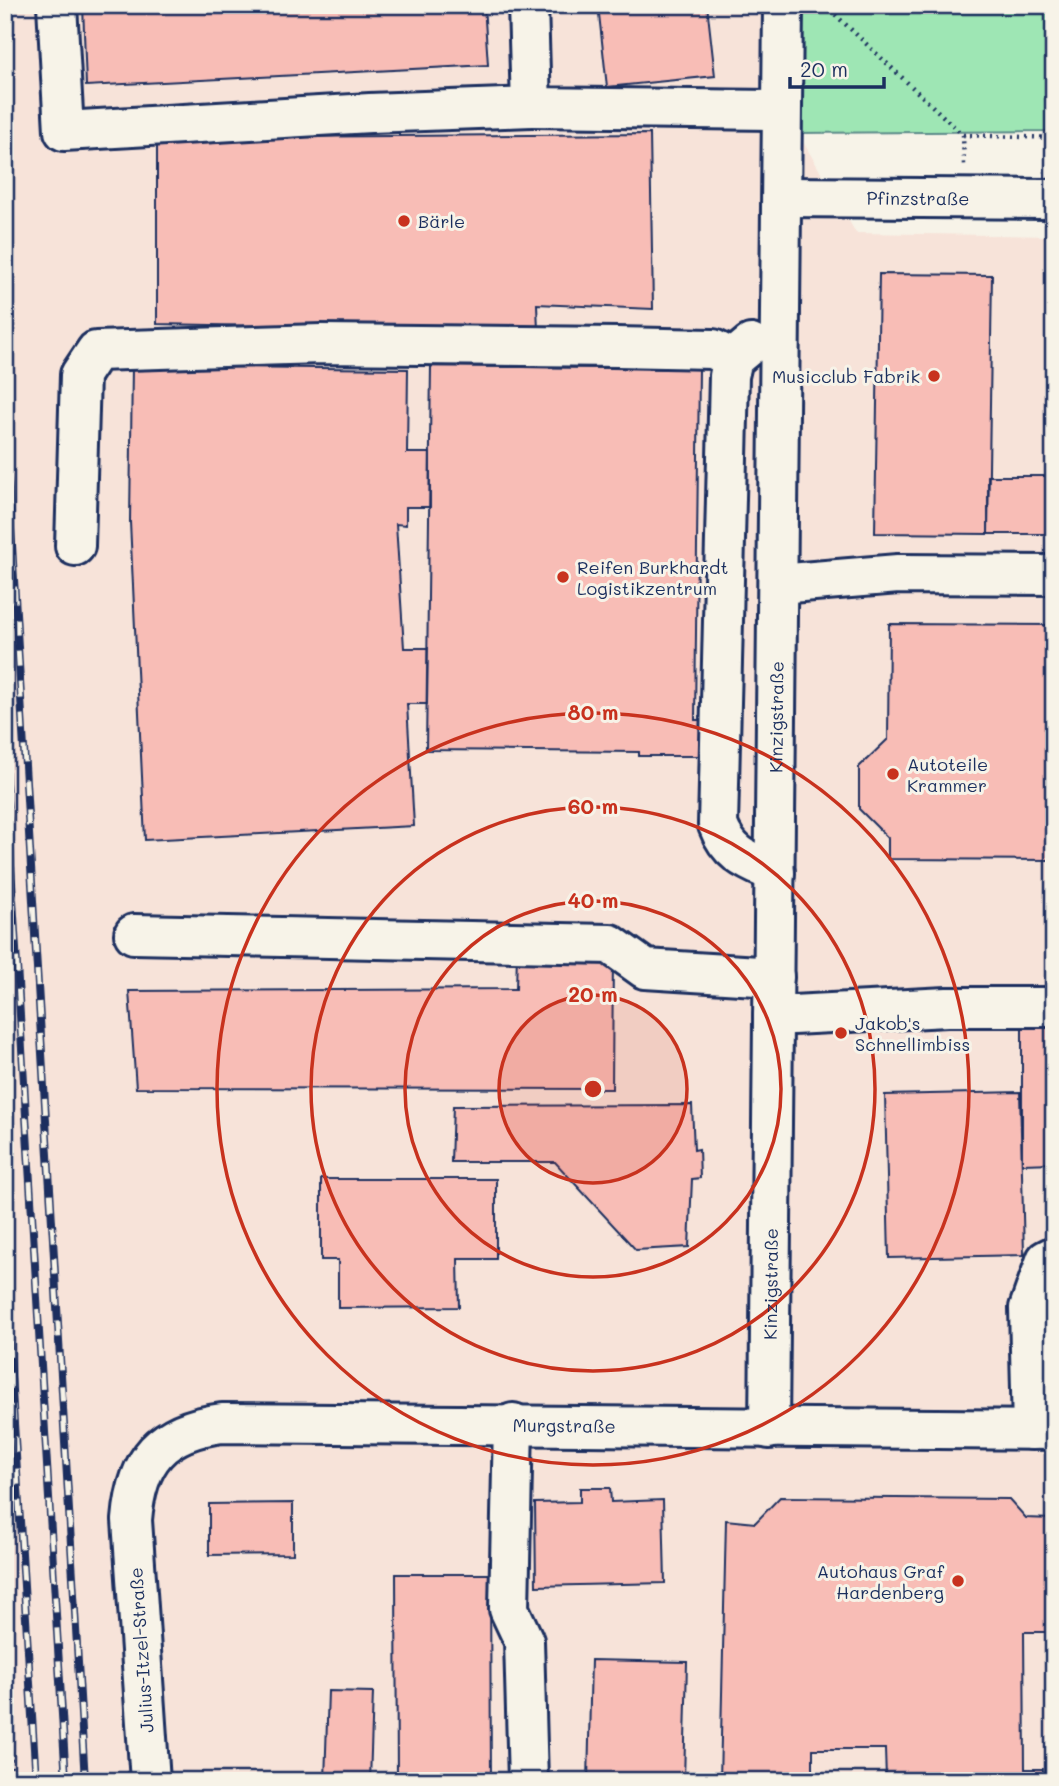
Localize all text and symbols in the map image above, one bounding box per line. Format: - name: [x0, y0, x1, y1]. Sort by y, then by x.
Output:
- scale bar: [790, 46, 884, 90]
- text: 20 m: [800, 55, 848, 82]
- street label: Pfinzstraße: [866, 186, 970, 210]
- place label: Bärle: [418, 209, 465, 233]
- marker: Bärle: [396, 213, 412, 229]
- place label: Musicclub Fabrik: [772, 364, 920, 388]
- marker: Musicclub Fabrik: [926, 368, 942, 384]
- place label: Reifen Burkhardt Logistikzentrum: [577, 555, 728, 600]
- marker: Reifen Burkhardt Logistikzentrum: [555, 569, 571, 585]
- street label: Kinzigstraße: [763, 661, 789, 773]
- text: 80 m: [568, 698, 618, 725]
- place label: Autoteile Krammer: [907, 752, 988, 797]
- marker: Autoteile Krammer: [885, 766, 901, 782]
- text: 60 m: [568, 792, 618, 819]
- text: 40 m: [567, 886, 619, 913]
- text: 20 m: [568, 980, 618, 1007]
- place label: Jakob's Schnellimbiss: [855, 1011, 970, 1056]
- marker: Jakob's Schnellimbiss: [833, 1025, 849, 1041]
- centre of rings: [581, 1077, 605, 1101]
- street label: Kinzigstraße: [758, 1228, 783, 1340]
- street label: Murgstraße: [512, 1413, 616, 1438]
- place label: Autohaus Graf Hardenberg: [817, 1559, 945, 1604]
- street label: Julius-Itzel-Straße: [123, 1566, 159, 1734]
- marker: Autohaus Graf Hardenberg: [950, 1573, 966, 1589]

